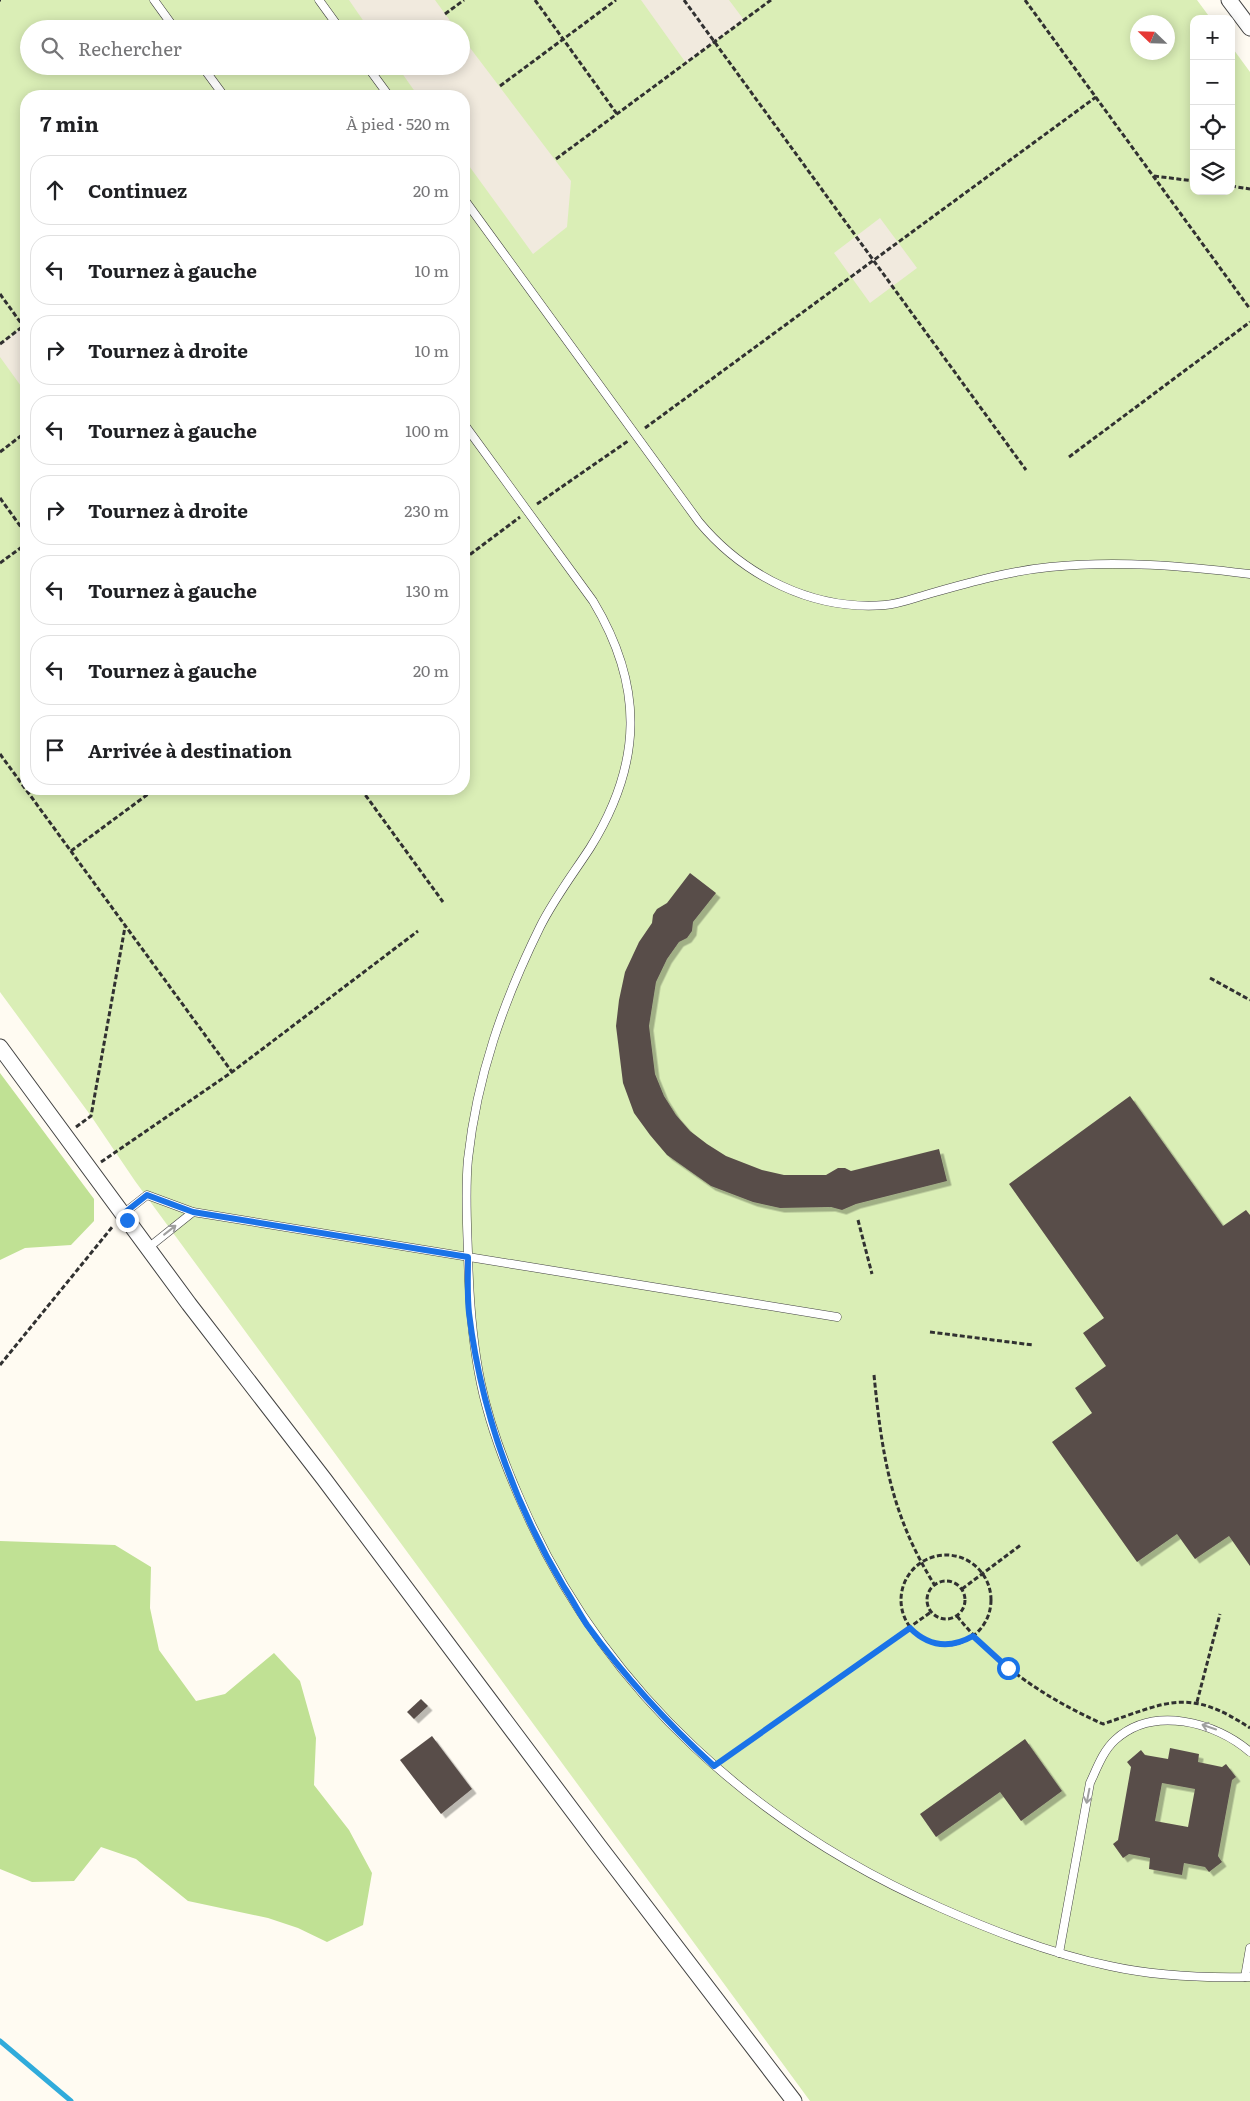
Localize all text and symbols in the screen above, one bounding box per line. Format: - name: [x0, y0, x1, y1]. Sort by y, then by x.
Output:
- north arrow: [1130, 15, 1175, 60]
- map controls: [1190, 15, 1235, 195]
- button: +: [1190, 15, 1235, 60]
- search box: [20, 20, 470, 75]
- icon: search: [38, 34, 66, 62]
- text: Rechercher: [78, 34, 182, 62]
- button: −: [1190, 60, 1235, 105]
- button: locate: [1190, 105, 1235, 150]
- text: 7 min: [40, 107, 99, 138]
- text: À pied · 520 m: [346, 111, 450, 135]
- button: layers: [1190, 150, 1235, 195]
- icon: ahead: [41, 176, 69, 204]
- text: Continuez: [88, 176, 187, 204]
- text: 20 m: [413, 178, 449, 202]
- icon: left: [41, 256, 69, 284]
- text: Tournez à gauche: [88, 256, 257, 284]
- text: 10 m: [415, 258, 449, 282]
- icon: right: [41, 336, 69, 364]
- text: Tournez à droite: [88, 336, 248, 364]
- text: 10 m: [415, 338, 449, 362]
- icon: left: [41, 416, 69, 444]
- text: Tournez à gauche: [88, 416, 257, 444]
- text: 100 m: [405, 418, 449, 442]
- icon: right: [41, 496, 69, 524]
- text: Tournez à droite: [88, 496, 248, 524]
- text: 230 m: [404, 498, 449, 522]
- icon: left: [41, 576, 69, 604]
- text: Tournez à gauche: [88, 576, 257, 604]
- text: 130 m: [406, 578, 449, 602]
- icon: left: [41, 656, 69, 684]
- text: Tournez à gauche: [88, 656, 257, 684]
- text: 20 m: [413, 658, 449, 682]
- icon: arrive: [41, 736, 69, 764]
- text: Arrivée à destination: [88, 736, 292, 764]
- route end: [116, 1209, 139, 1232]
- one-way arrow: [163, 1224, 176, 1235]
- route start: [997, 1657, 1020, 1680]
- one-way arrow: [1202, 1722, 1217, 1731]
- one-way arrow: [1083, 1787, 1092, 1803]

